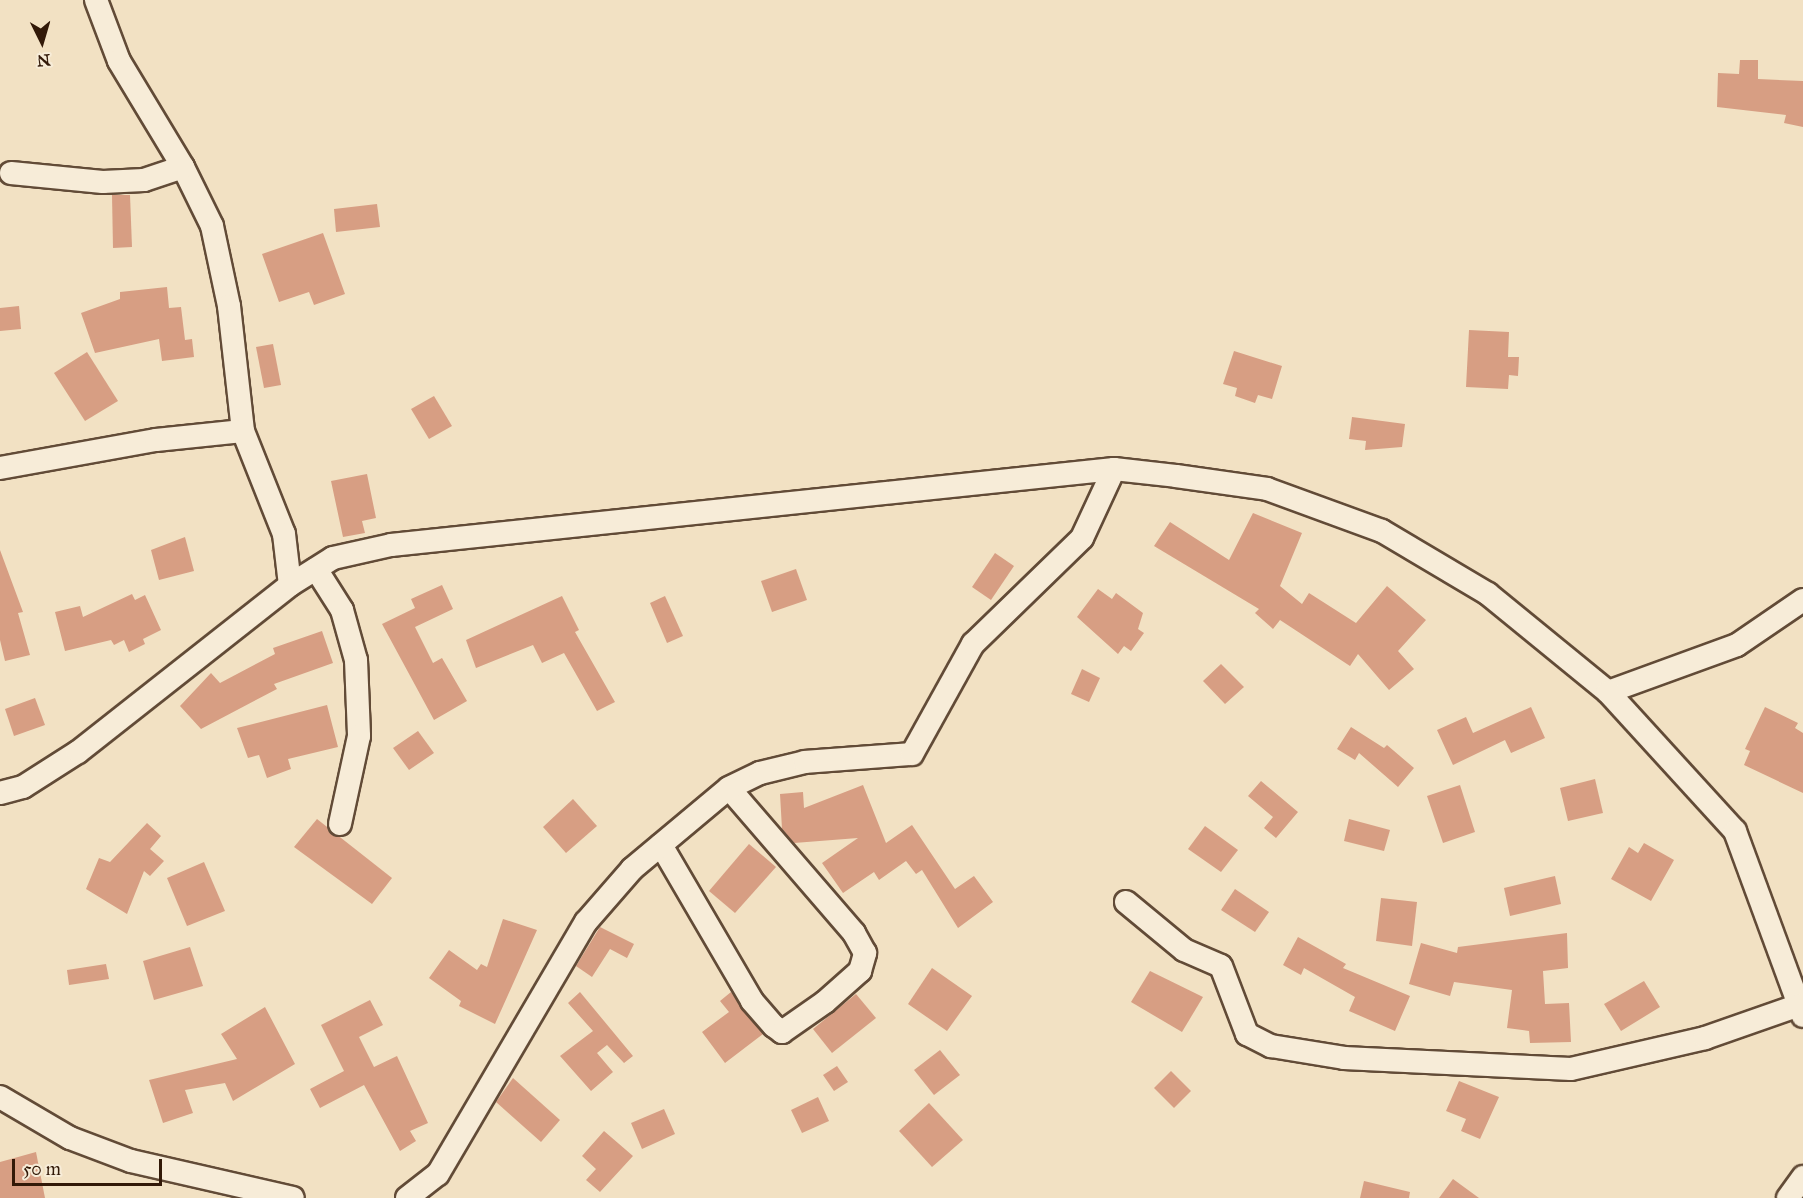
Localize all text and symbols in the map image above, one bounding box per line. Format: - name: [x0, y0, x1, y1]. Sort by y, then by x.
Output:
- north arrow: [12, 12, 72, 72]
- text: N: [36, 50, 51, 70]
- scale bar: [15, 1147, 165, 1185]
- text: 50 m: [23, 1158, 61, 1180]

